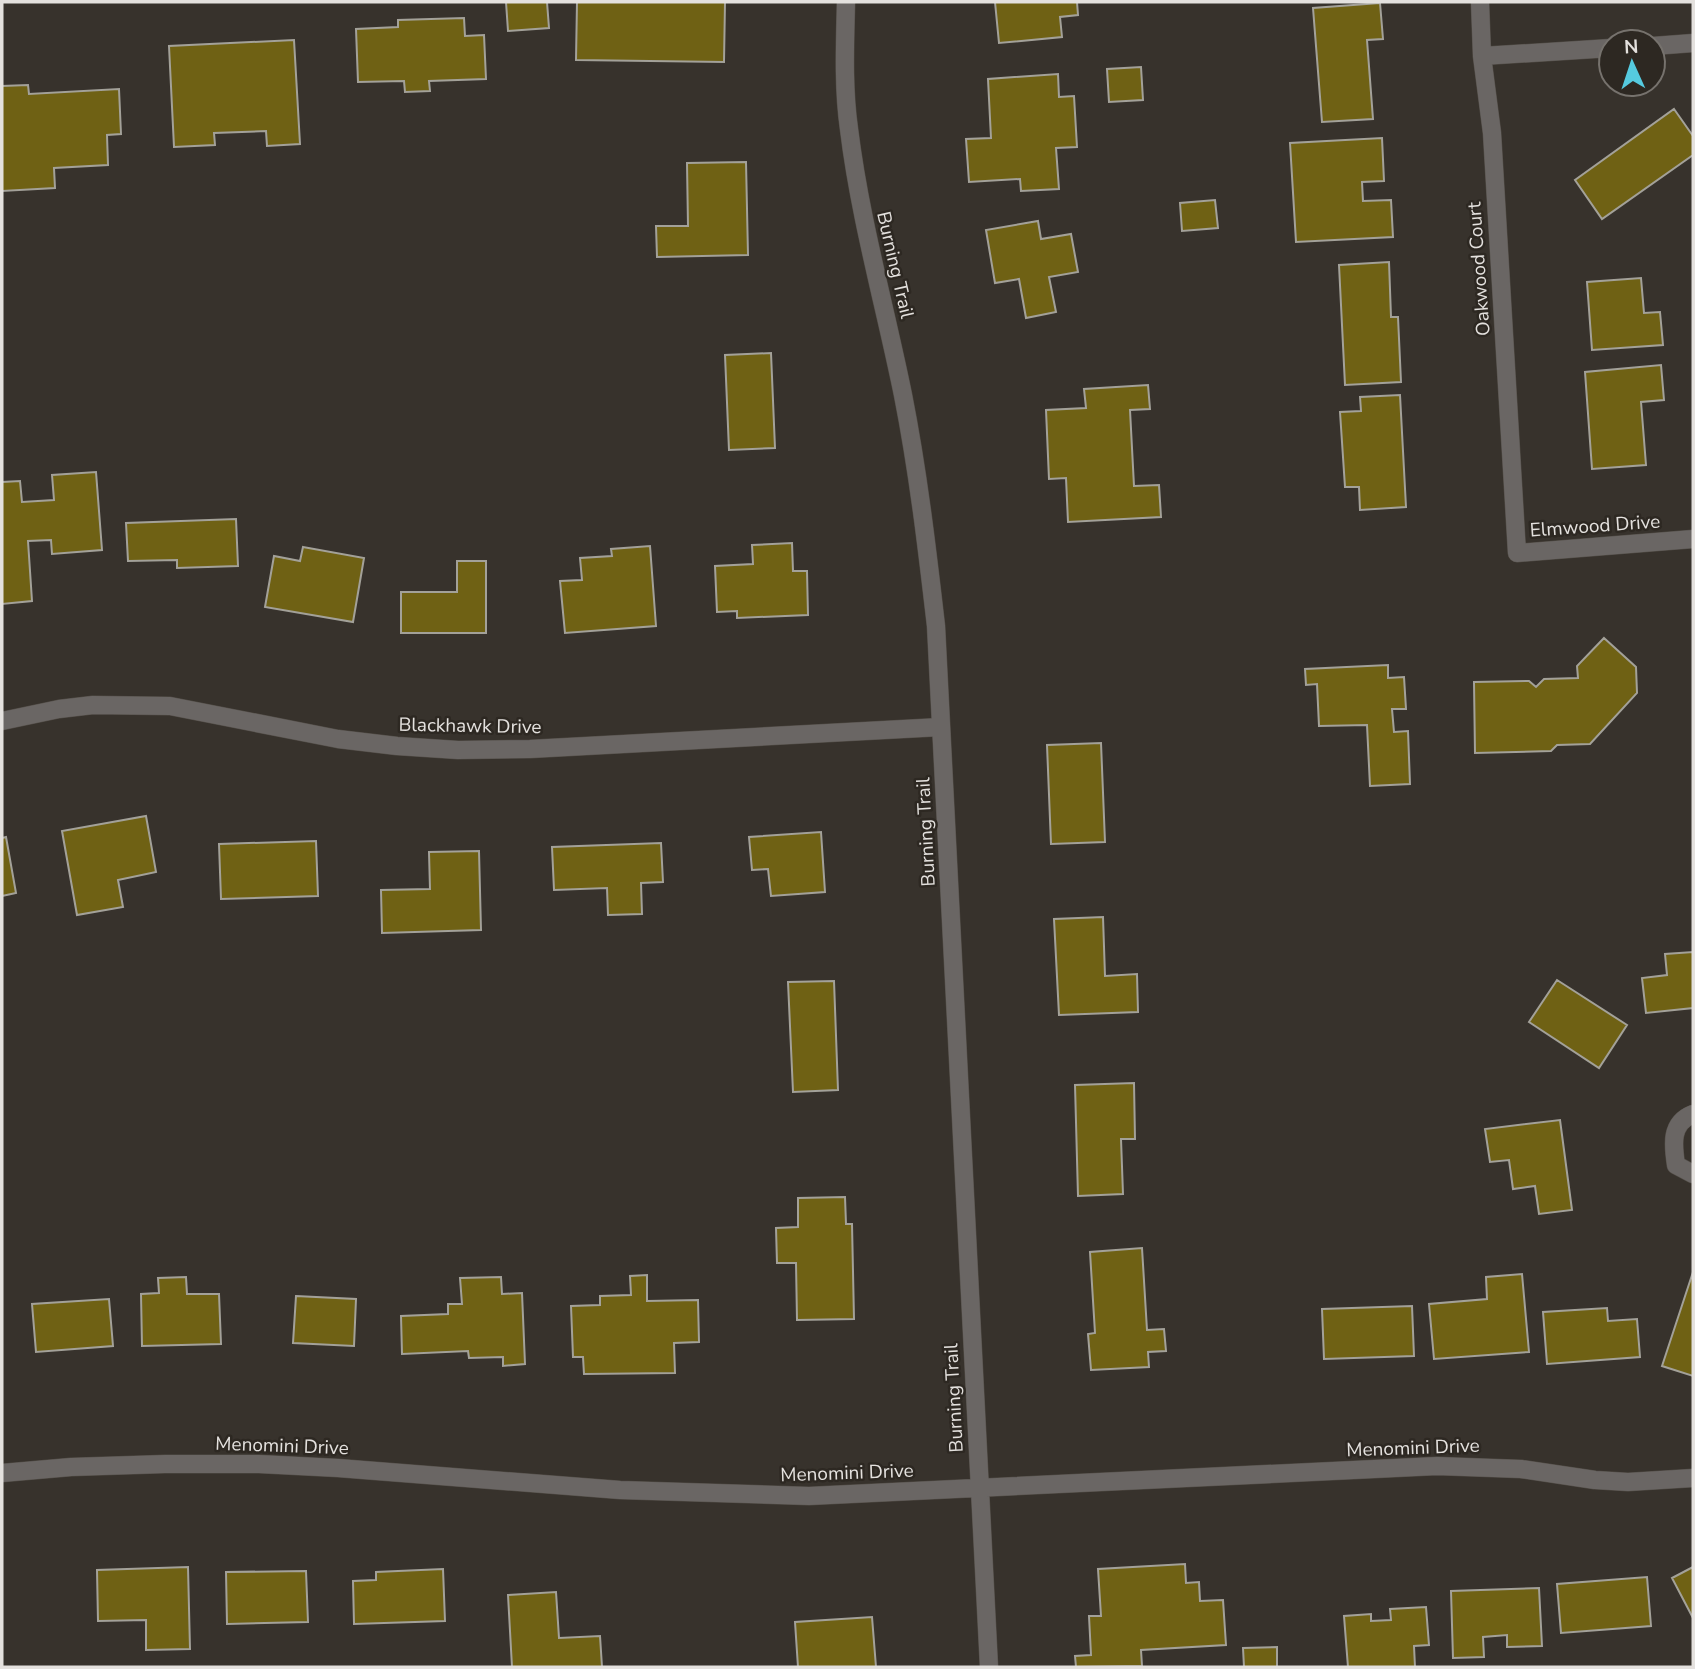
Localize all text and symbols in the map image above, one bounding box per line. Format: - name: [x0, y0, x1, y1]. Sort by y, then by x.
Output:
- north arrow: [1597, 28, 1667, 98]
- text: N: [1623, 34, 1639, 60]
- street label: Oakwood Court: [1461, 201, 1497, 337]
- street label: Burning Trail: [870, 209, 920, 321]
- street label: Elmwood Drive: [1529, 508, 1661, 544]
- street label: Blackhawk Drive: [398, 712, 542, 740]
- street label: Burning Trail: [910, 776, 942, 887]
- street label: Burning Trail: [938, 1342, 970, 1453]
- street label: Menomini Drive: [215, 1431, 349, 1461]
- street label: Menomini Drive: [1346, 1433, 1480, 1463]
- street label: Menomini Drive: [780, 1458, 914, 1488]

